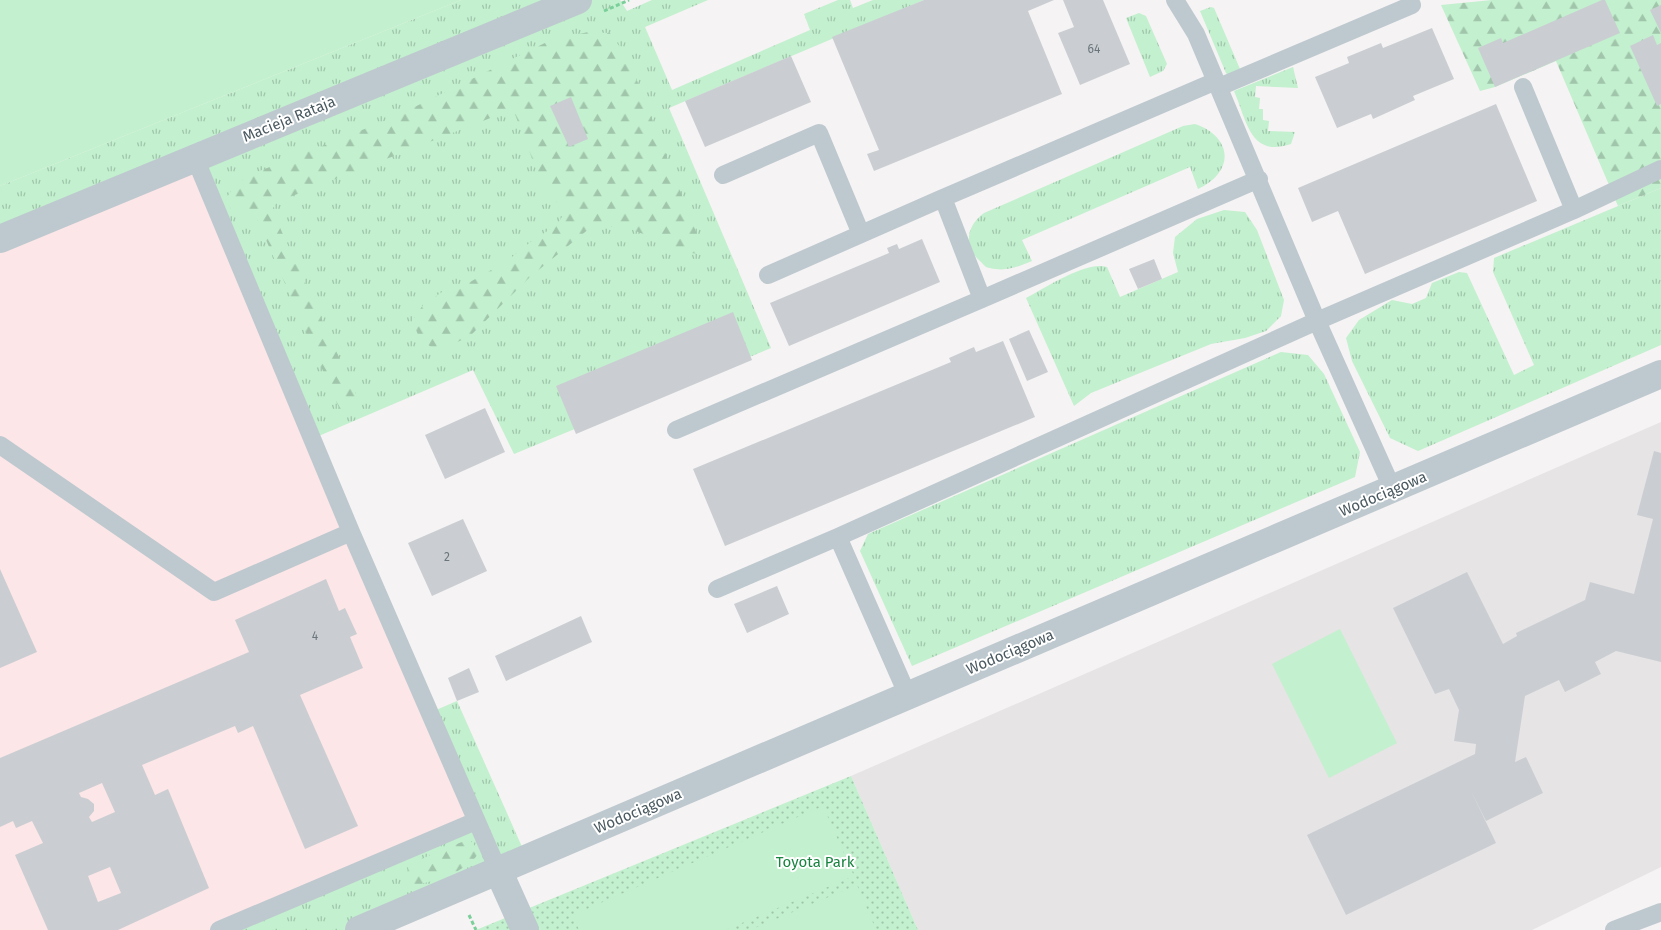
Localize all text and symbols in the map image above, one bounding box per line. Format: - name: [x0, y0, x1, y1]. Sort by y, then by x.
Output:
- house number: 64: [1088, 42, 1101, 56]
- street label: Macieja Rataja: [240, 92, 338, 146]
- street label: Wodociągowa: [1337, 468, 1429, 520]
- house number: 2: [444, 550, 450, 564]
- street label: Wodociągowa: [964, 626, 1056, 678]
- house number: 4: [312, 629, 319, 643]
- street label: Wodociągowa: [592, 785, 684, 837]
- park label: Toyota Park: [776, 853, 855, 871]

